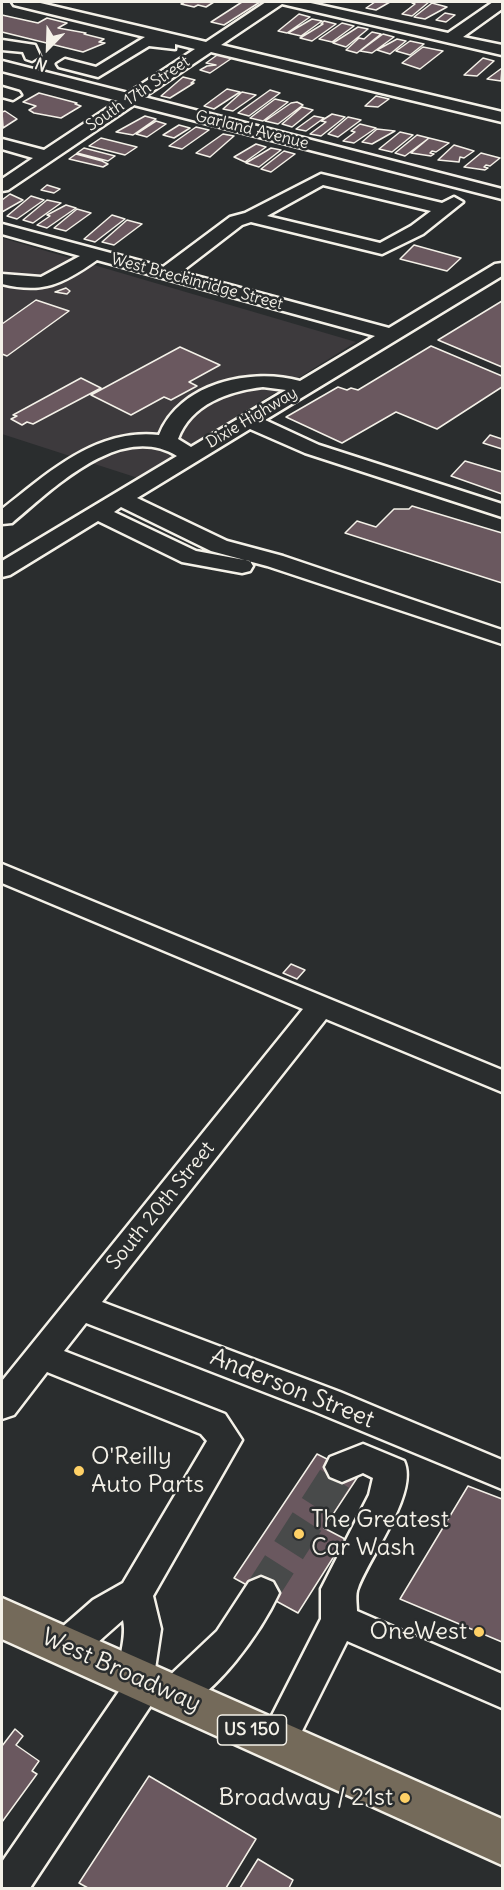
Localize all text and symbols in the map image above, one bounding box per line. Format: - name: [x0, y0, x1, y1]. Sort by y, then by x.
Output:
- north arrow: [18, 18, 78, 78]
- street label: South 17th Street: [82, 52, 194, 136]
- text: N: [32, 53, 50, 76]
- street label: Garland Avenue: [193, 107, 311, 153]
- street label: West Breckinridge Street: [109, 250, 285, 314]
- street label: Dixie Highway: [203, 383, 301, 453]
- street label: South 20th Street: [102, 1137, 220, 1275]
- street label: Anderson Street: [206, 1343, 378, 1435]
- place label: O'Reilly Auto Parts: [91, 1443, 204, 1499]
- marker: O'Reilly Auto Parts: [72, 1464, 86, 1478]
- place label: The Greatest Car Wash: [311, 1506, 449, 1562]
- marker: The Greatest Car Wash: [292, 1527, 306, 1541]
- place label: OneWest: [370, 1618, 467, 1646]
- street label: West Broadway: [37, 1623, 205, 1719]
- marker: OneWest: [472, 1625, 486, 1639]
- road number: US 150: [218, 1715, 286, 1745]
- place label: Broadway / 21st: [219, 1784, 393, 1812]
- marker: Broadway / 21st: [398, 1791, 412, 1805]

